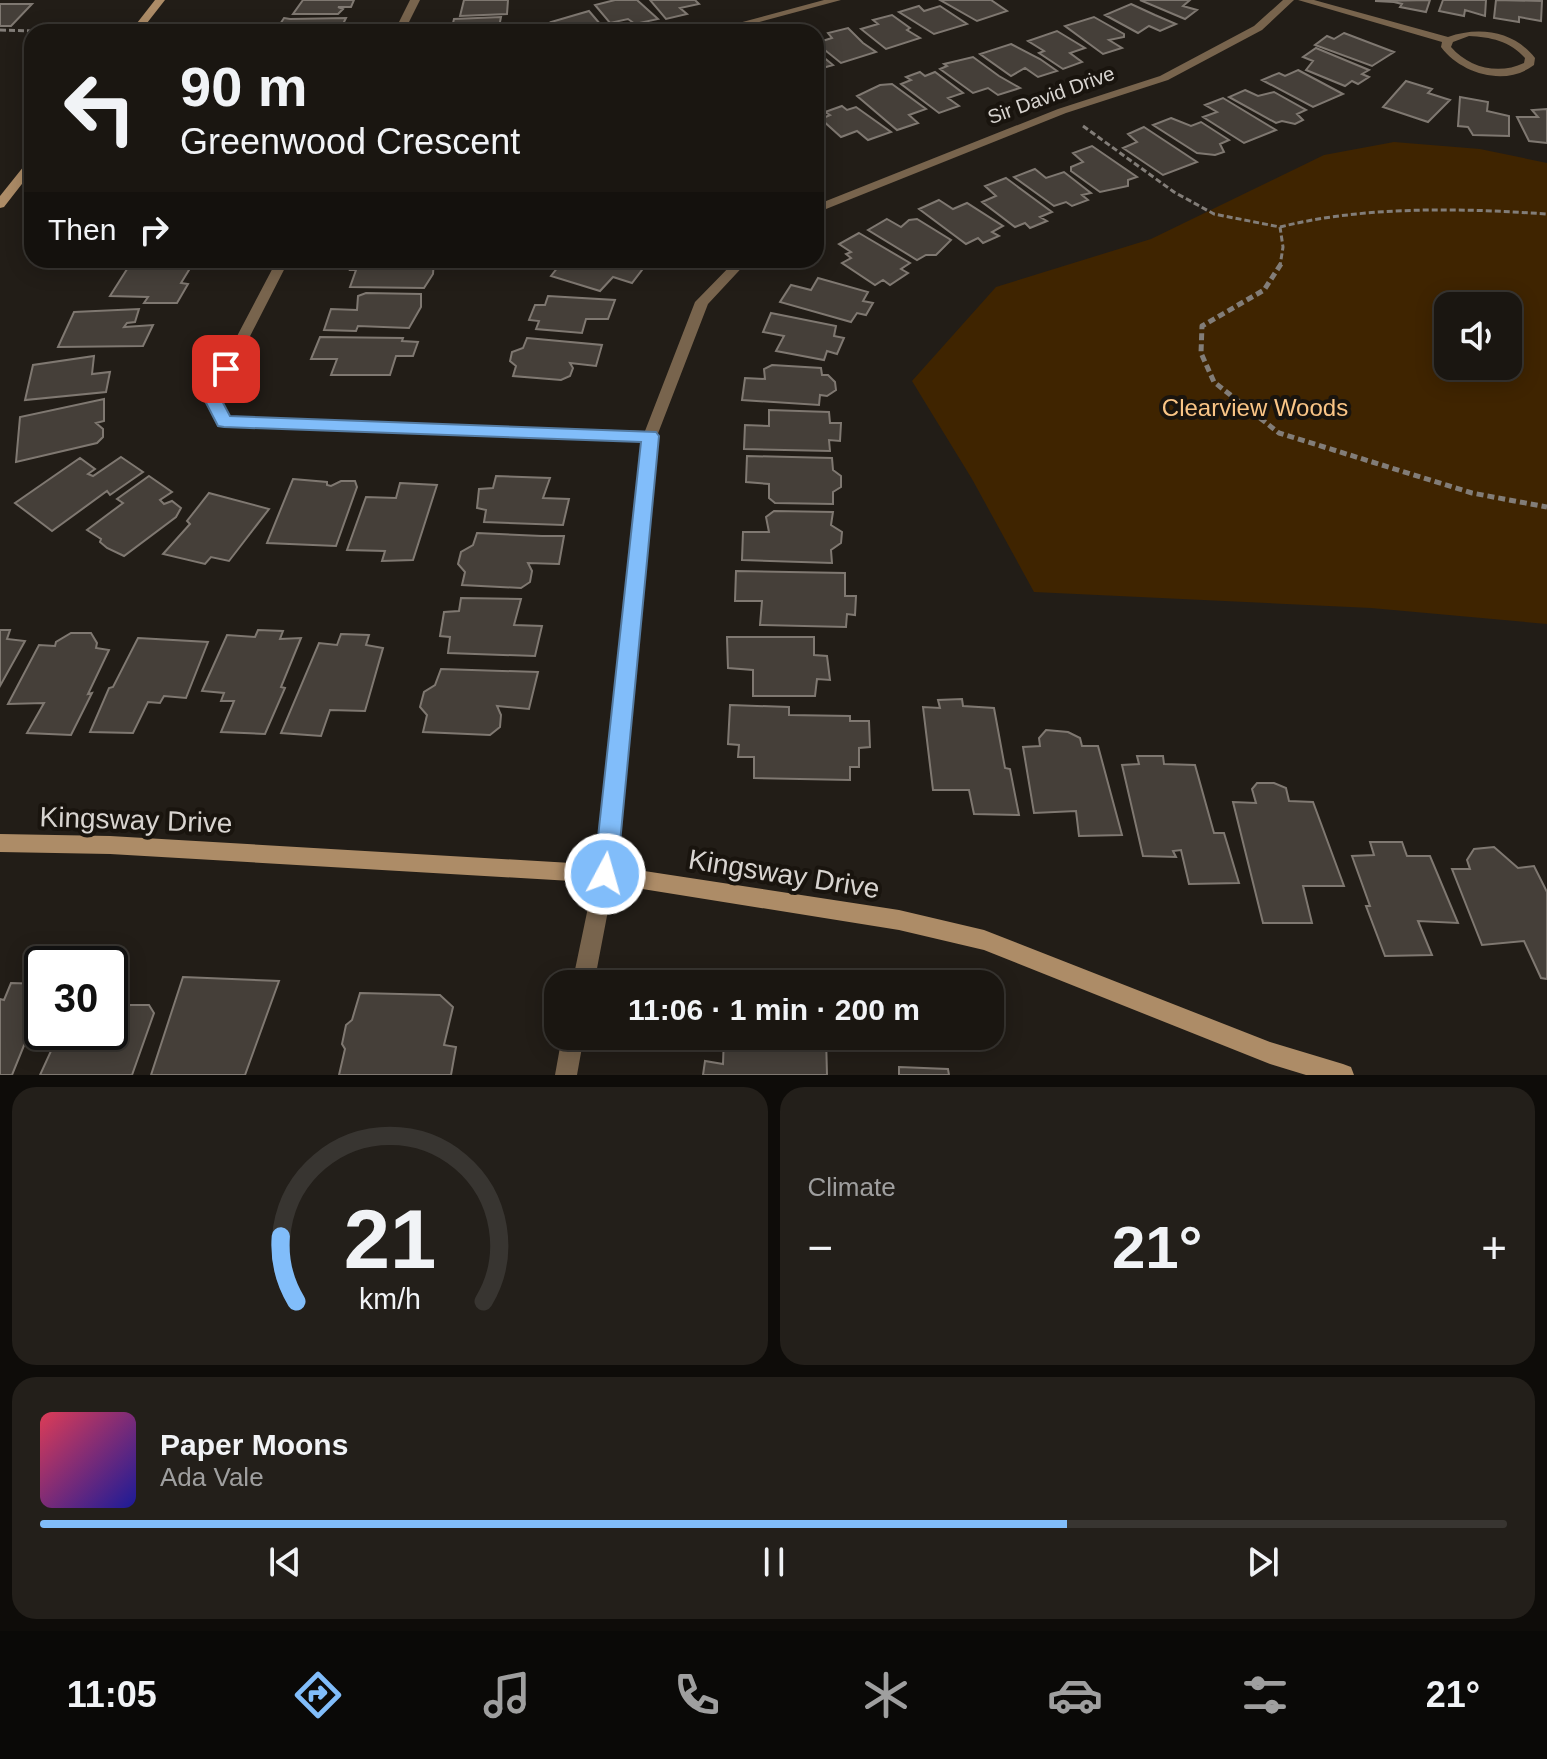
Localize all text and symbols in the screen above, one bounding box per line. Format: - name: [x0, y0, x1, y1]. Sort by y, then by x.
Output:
- text: 90 m: [180, 55, 308, 118]
- icon: left: [48, 56, 152, 160]
- street label: Sir David Drive: [985, 62, 1117, 128]
- text: Greenwood Crescent: [180, 121, 520, 162]
- icon: right: [132, 208, 176, 252]
- text: Then: [48, 213, 116, 246]
- map controls: [1434, 292, 1522, 380]
- button: sound: [1434, 292, 1522, 380]
- pin: [192, 335, 260, 403]
- icon: arrive: [204, 347, 248, 391]
- park label: Clearview Woods: [1162, 394, 1348, 421]
- street label: Kingsway Drive: [39, 801, 233, 839]
- position arrow: [563, 832, 647, 916]
- street label: Kingsway Drive: [686, 844, 882, 904]
- speed limit sign: 30: [24, 946, 128, 1050]
- text: 11:06 · 1 min · 200 m: [628, 993, 920, 1026]
- text: Climate: [808, 1172, 896, 1202]
- text: 21: [343, 1193, 436, 1286]
- text: 21°: [1112, 1214, 1203, 1281]
- text: −: [808, 1223, 833, 1272]
- text: +: [1481, 1223, 1507, 1272]
- text: km/h: [359, 1283, 421, 1315]
- text: Paper Moons: [160, 1428, 348, 1461]
- text: Ada Vale: [160, 1462, 264, 1492]
- icon: previous: [263, 1540, 307, 1584]
- icon: pause: [752, 1540, 796, 1584]
- icon: next: [1241, 1540, 1285, 1584]
- icon: directions: [290, 1667, 346, 1723]
- icon: music: [479, 1667, 535, 1723]
- icon: phone: [669, 1667, 725, 1723]
- icon: climate: [858, 1667, 914, 1723]
- icon: car: [1047, 1667, 1103, 1723]
- icon: filters: [1237, 1667, 1293, 1723]
- text: 11:05: [67, 1674, 157, 1715]
- text: 21°: [1426, 1674, 1480, 1715]

